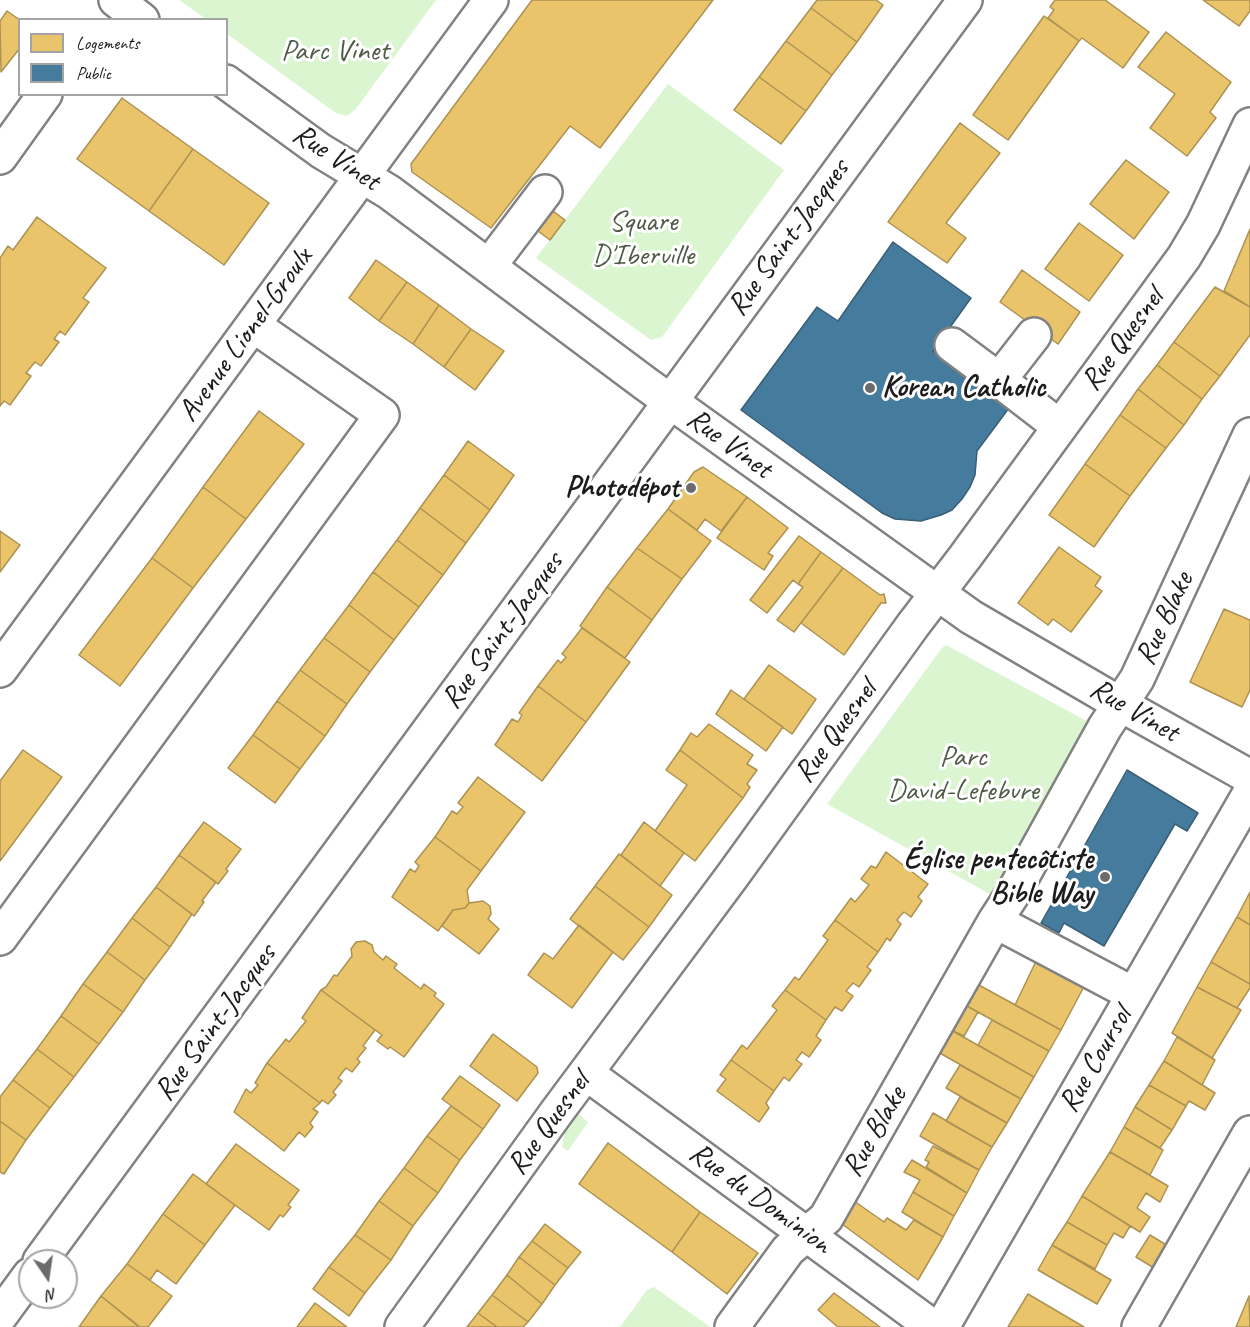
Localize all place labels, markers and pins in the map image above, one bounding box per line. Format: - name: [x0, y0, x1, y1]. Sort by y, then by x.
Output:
- place label: Korean Catholic: [882, 370, 1046, 406]
- marker: Korean Catholic: [863, 381, 877, 395]
- place label: Photodépot: [565, 470, 679, 506]
- marker: Photodépot: [684, 481, 698, 495]
- place label: Église pentecôtiste Bible Way: [904, 842, 1093, 912]
- marker: Église pentecôtiste Bible Way: [1098, 870, 1112, 884]

